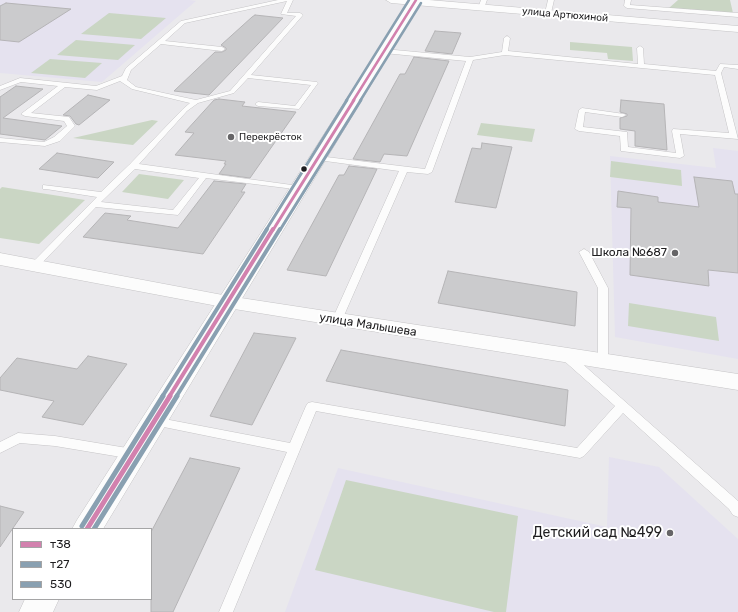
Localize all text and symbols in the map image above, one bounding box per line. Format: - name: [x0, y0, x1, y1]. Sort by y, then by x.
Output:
- street label: улица Артюхиной: [521, 5, 609, 25]
- place label: Перекрёсток: [239, 131, 302, 143]
- marker: Перекрёсток: [226, 132, 236, 142]
- unlabelled marker: [299, 164, 309, 174]
- place label: Школа №687: [591, 246, 667, 260]
- marker: Школа №687: [670, 248, 680, 258]
- street label: улица Малышева: [318, 310, 418, 340]
- place label: Детский сад №499: [533, 525, 662, 541]
- legend: [12, 528, 152, 600]
- marker: Детский сад №499: [665, 528, 675, 538]
- text: т38: [50, 537, 71, 551]
- text: т27: [50, 557, 69, 571]
- text: 530: [50, 577, 72, 591]

